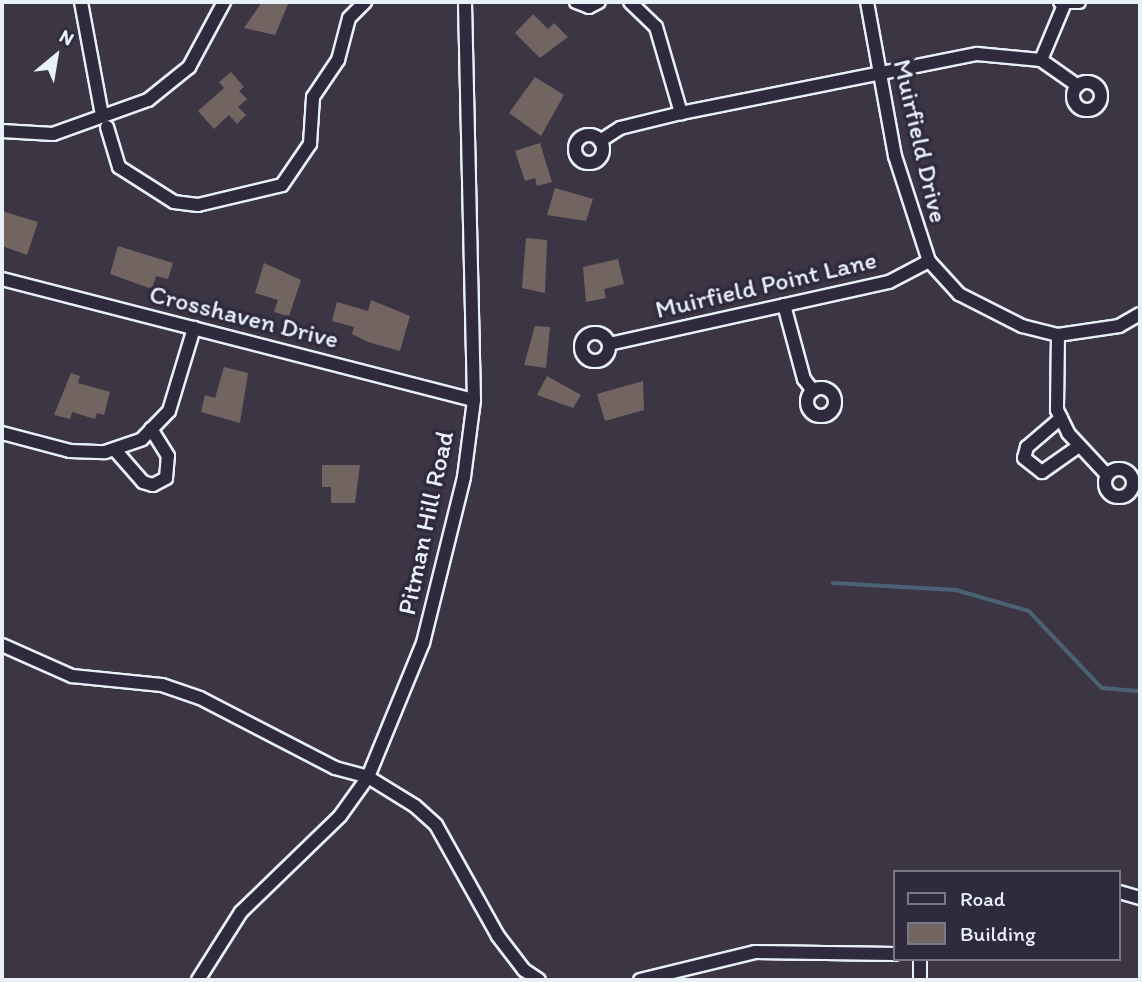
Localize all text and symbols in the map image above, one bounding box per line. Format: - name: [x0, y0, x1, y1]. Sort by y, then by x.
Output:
- north arrow: [21, 21, 91, 91]
- text: N: [55, 24, 78, 51]
- street label: Muirfield Drive: [886, 56, 954, 226]
- street label: Muirfield Point Lane: [652, 244, 880, 326]
- street label: Crosshaven Drive: [146, 278, 342, 356]
- street label: Pitman Hill Road: [391, 428, 461, 618]
- legend: [894, 870, 1121, 961]
- text: Road: [960, 886, 1005, 911]
- text: Building: [960, 921, 1036, 946]

